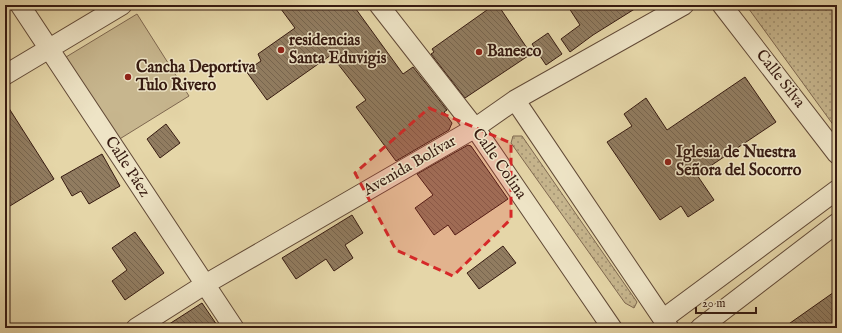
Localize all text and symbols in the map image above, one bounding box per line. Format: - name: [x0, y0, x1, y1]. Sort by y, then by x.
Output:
- place label: residencias Santa Eduvigis: [289, 31, 387, 69]
- place label: Banesco: [487, 42, 542, 62]
- marker: residencias Santa Eduvigis: [276, 45, 286, 55]
- street label: Calle Silva: [751, 46, 809, 112]
- marker: Banesco: [474, 47, 484, 57]
- place label: Cancha Deportiva Tulo Rivero: [135, 58, 257, 96]
- marker: Cancha Deportiva Tulo Rivero: [123, 72, 133, 82]
- street label: Calle Colina: [467, 125, 531, 203]
- street label: Avenida Bolívar: [359, 131, 460, 201]
- street label: Calle Páez: [100, 133, 154, 201]
- place label: Iglesia de Nuestra Señora del Socorro: [676, 143, 802, 181]
- marker: Iglesia de Nuestra Señora del Socorro: [663, 157, 673, 167]
- scale bar: [696, 289, 756, 315]
- text: 20 m: [702, 296, 725, 311]

